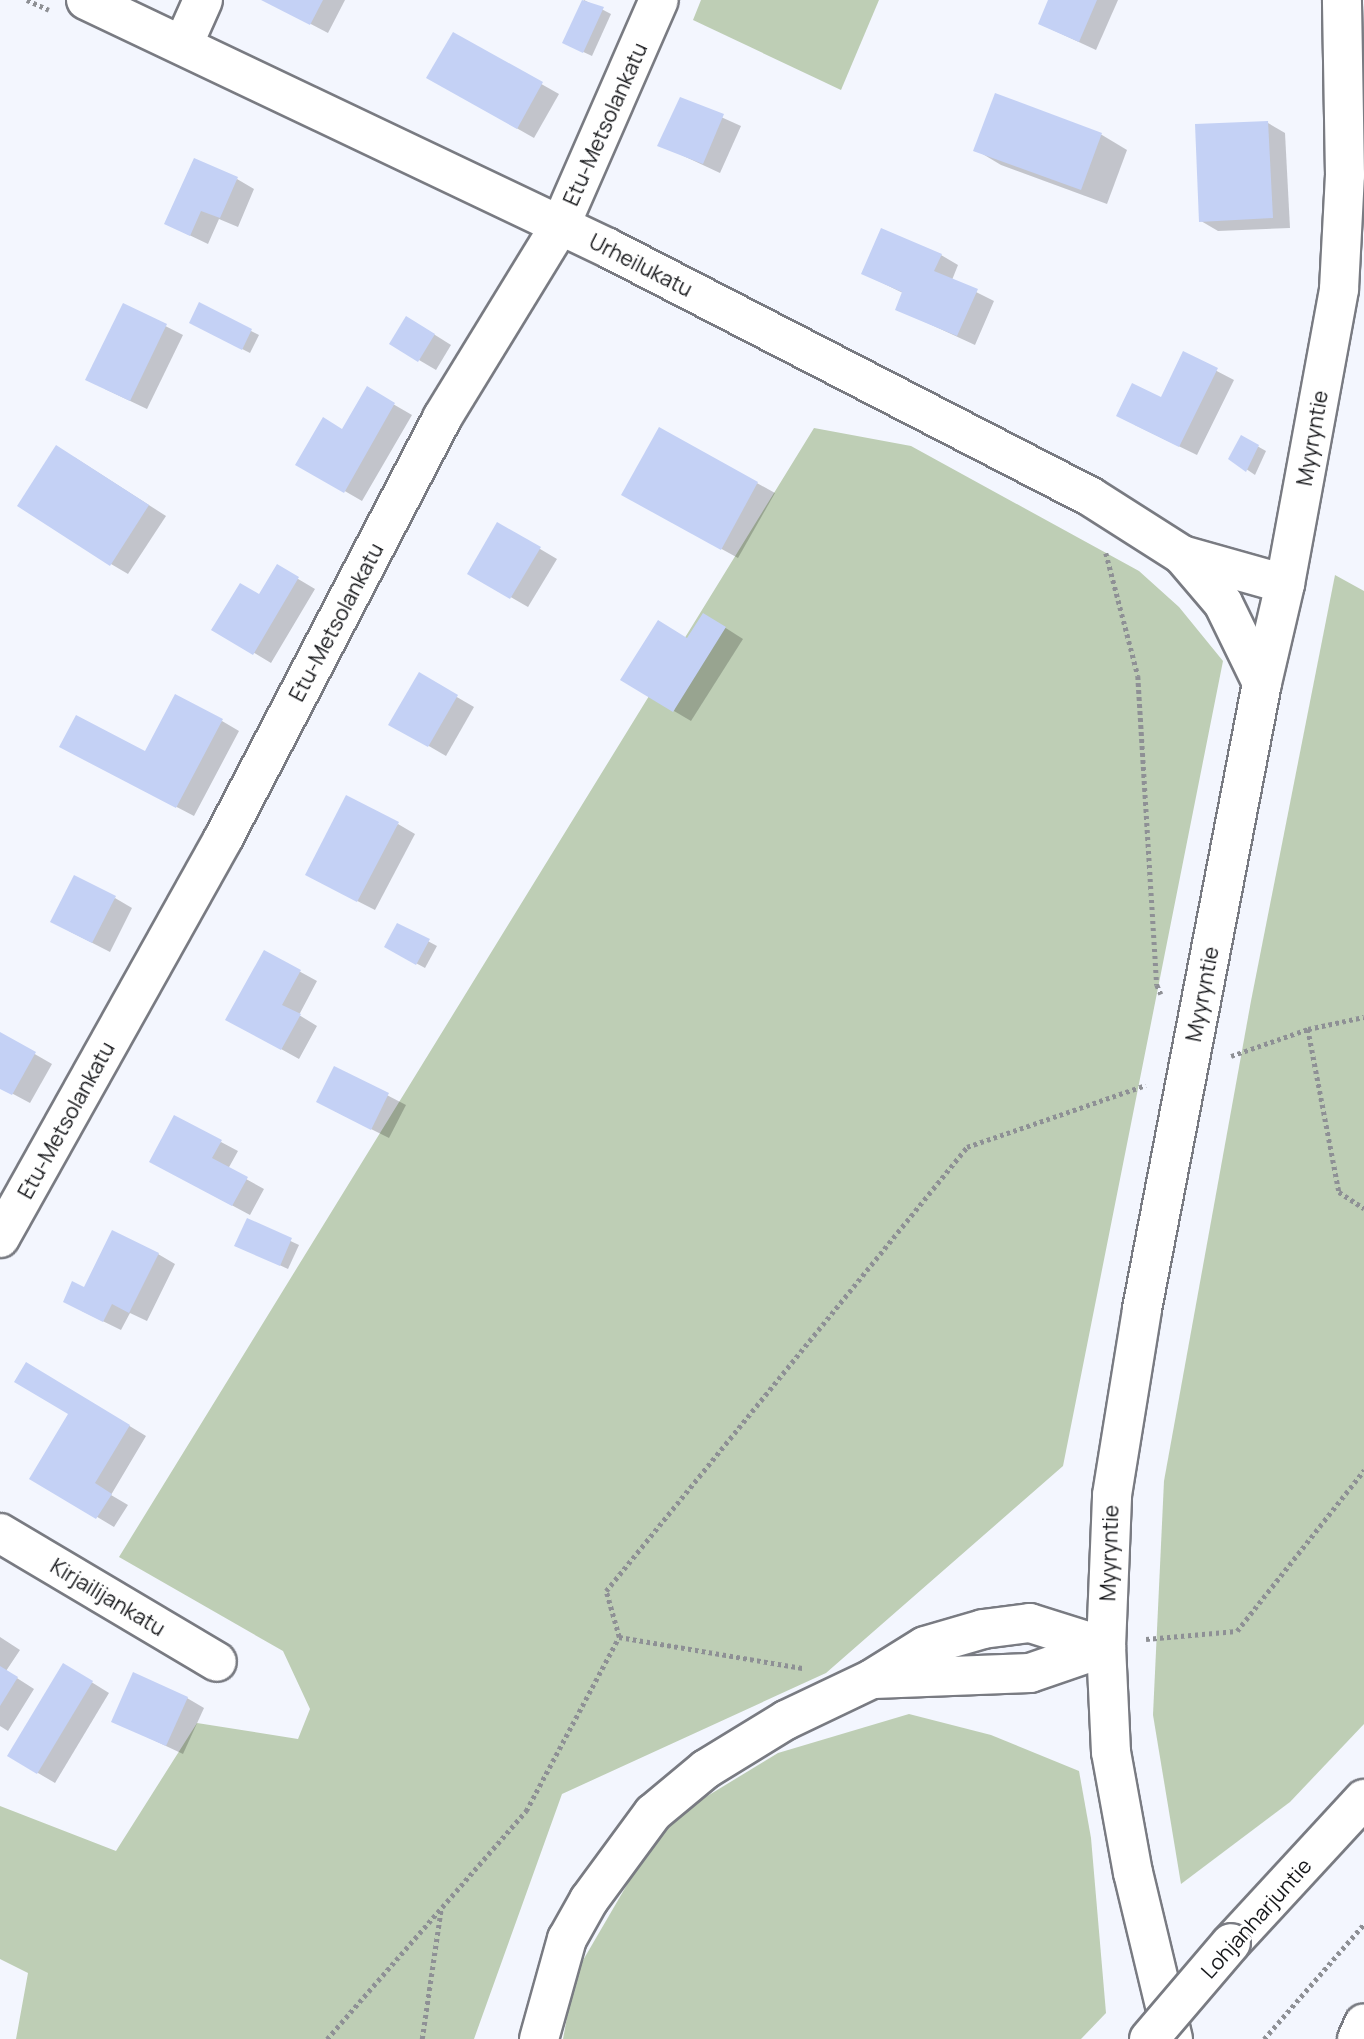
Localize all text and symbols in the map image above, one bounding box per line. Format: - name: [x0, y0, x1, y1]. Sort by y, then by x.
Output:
- street label: Etu-Metsolankatu: [558, 39, 652, 209]
- street label: Urheilukatu: [585, 228, 697, 302]
- street label: Myyryntie: [1291, 388, 1333, 488]
- street label: Etu-Metsolankatu: [284, 539, 388, 705]
- street label: Myyryntie: [1180, 944, 1224, 1044]
- street label: Etu-Metsolankatu: [12, 1037, 120, 1203]
- street label: Myyryntie: [1095, 1504, 1123, 1602]
- street label: Kirjailijankatu: [46, 1553, 170, 1641]
- street label: Lohjanharjuntie: [1196, 1853, 1316, 1983]

